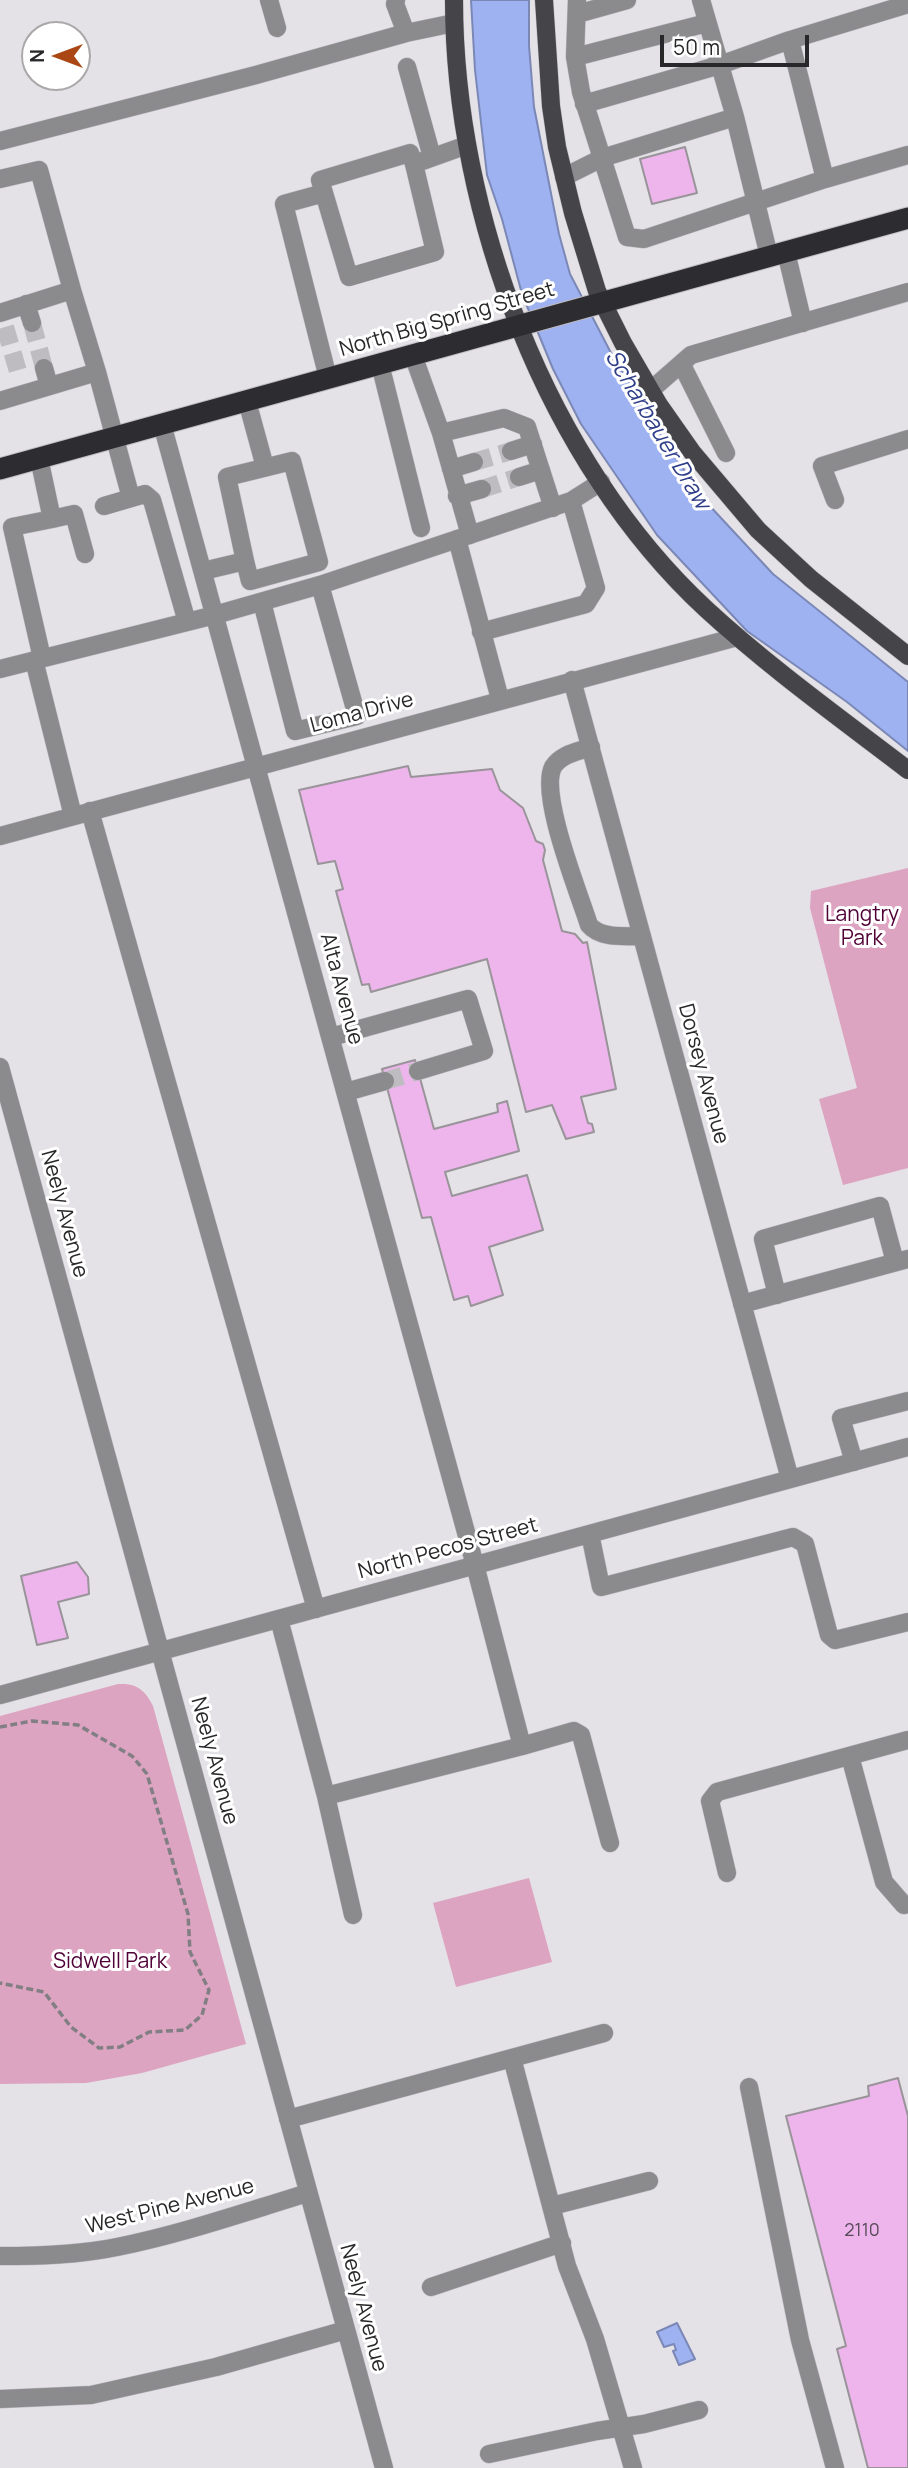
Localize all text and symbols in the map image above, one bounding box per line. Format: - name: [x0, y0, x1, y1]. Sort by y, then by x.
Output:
- north arrow: [21, 21, 91, 91]
- scale bar: [663, 21, 812, 65]
- text: 50 m: [673, 33, 720, 61]
- text: N: [24, 49, 50, 63]
- street label: North Big Spring Street: [337, 277, 557, 363]
- water label: Scharbauer Draw: [598, 345, 716, 515]
- street label: Loma Drive: [308, 687, 416, 739]
- park label: Langtry Park: [825, 902, 899, 952]
- street label: Alta Avenue: [314, 930, 368, 1048]
- street label: Dorsey Avenue: [672, 1001, 734, 1147]
- street label: Neely Avenue: [35, 1147, 93, 1281]
- street label: North Pecos Street: [355, 1513, 541, 1585]
- street label: Neely Avenue: [185, 1694, 243, 1828]
- park label: Sidwell Park: [53, 1949, 167, 1975]
- street label: West Pine Avenue: [83, 2174, 257, 2240]
- house number: 2110: [844, 2220, 880, 2242]
- street label: Neely Avenue: [334, 2241, 392, 2375]

